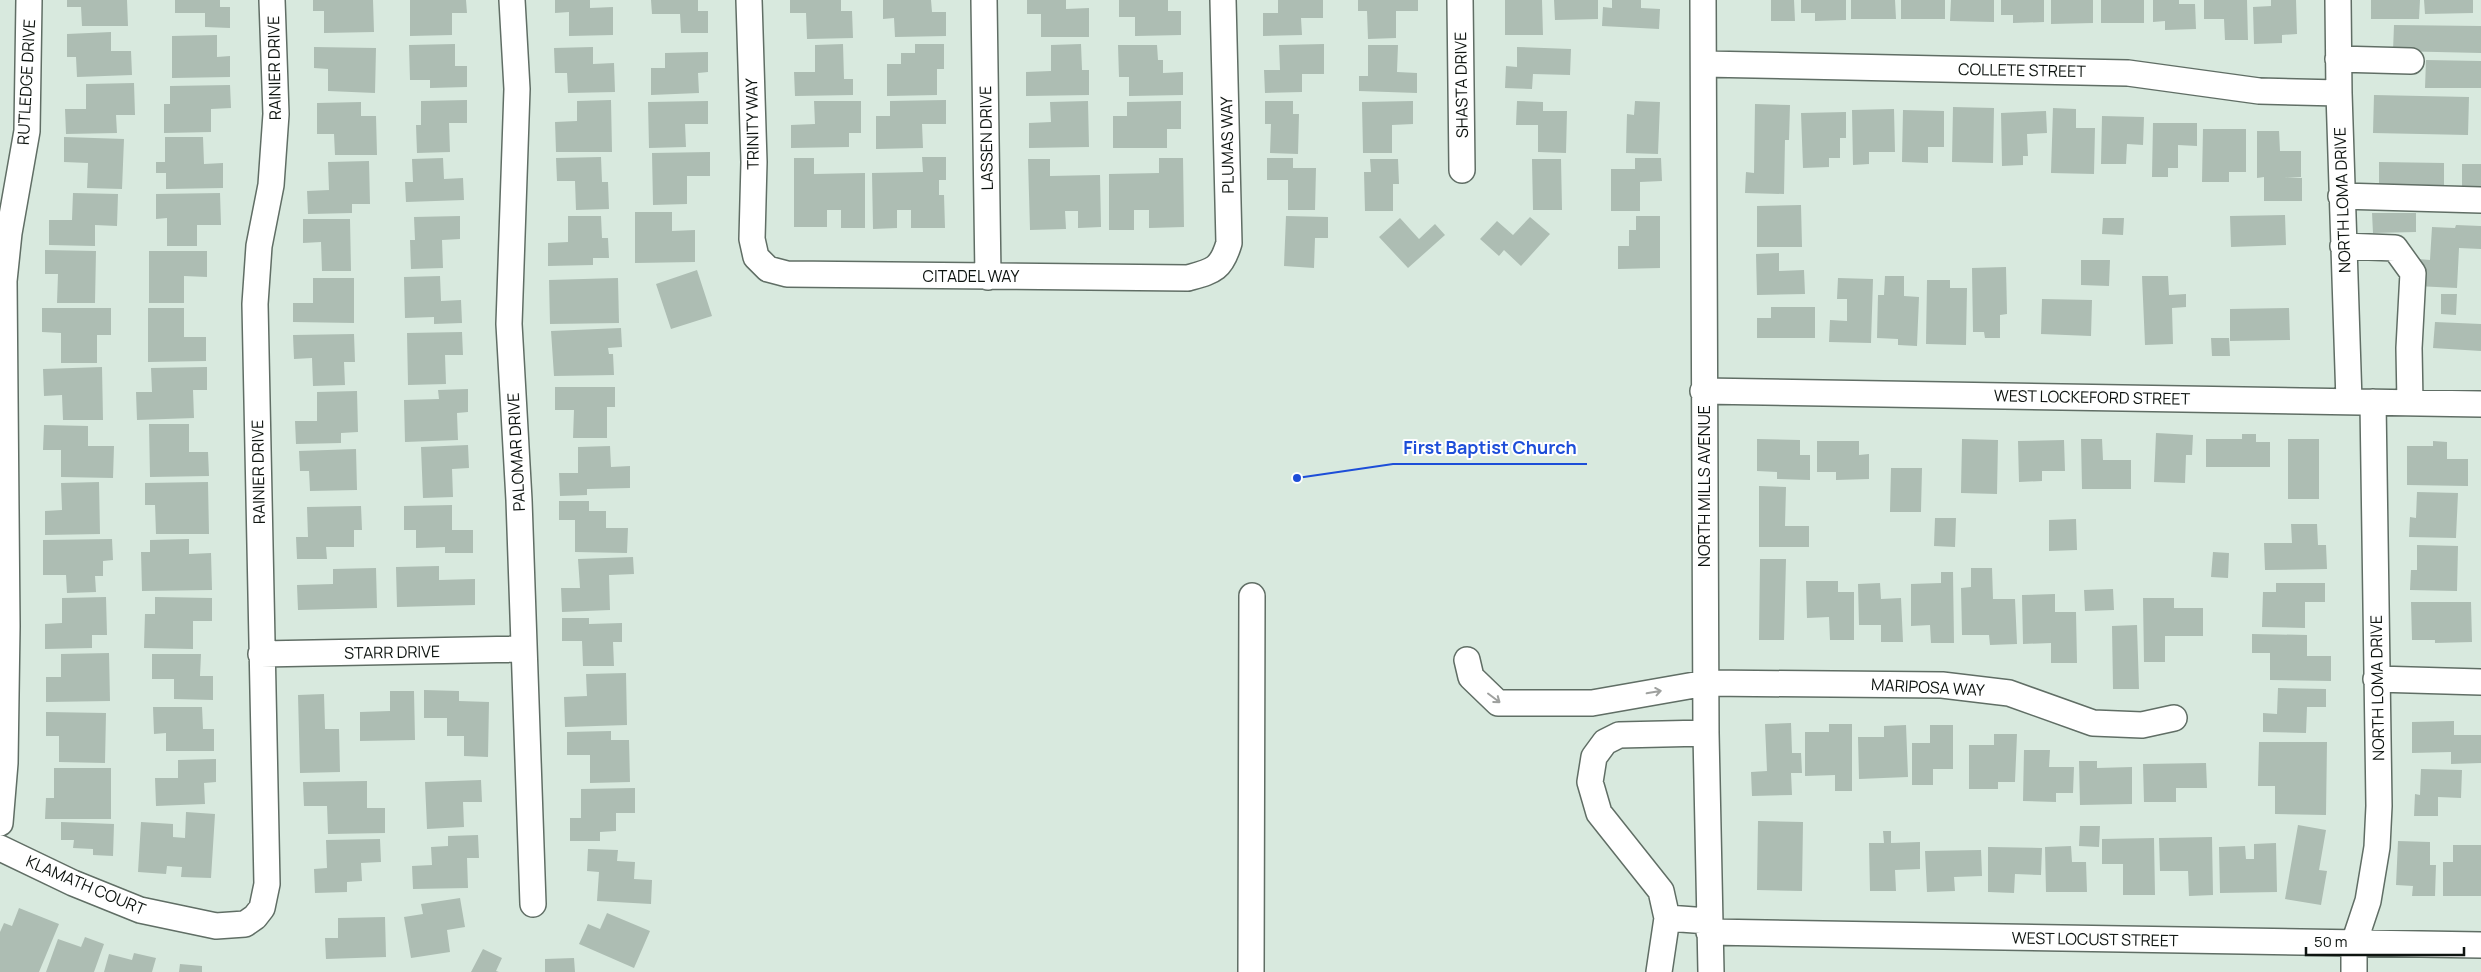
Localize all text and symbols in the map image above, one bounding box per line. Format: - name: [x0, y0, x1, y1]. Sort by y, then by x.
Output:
- street label: RAINIER DRIVE: [262, 16, 286, 120]
- street label: RUTLEDGE DRIVE: [12, 19, 40, 145]
- street label: SHASTA DRIVE: [1449, 32, 1473, 138]
- street label: COLLETE STREET: [1958, 58, 2086, 82]
- street label: TRINITY WAY: [740, 78, 764, 170]
- street label: LASSEN DRIVE: [974, 86, 998, 190]
- street label: PLUMAS WAY: [1215, 96, 1239, 194]
- street label: NORTH LOMA DRIVE: [2328, 127, 2356, 273]
- street label: CITADEL WAY: [923, 265, 1020, 287]
- street label: WEST LOCKEFORD STREET: [1994, 384, 2191, 410]
- street label: PALOMAR DRIVE: [502, 392, 530, 512]
- street label: NORTH MILLS AVENUE: [1693, 405, 1715, 567]
- street label: RAINIER DRIVE: [246, 420, 270, 524]
- callout: First Baptist Church: [1393, 431, 1587, 464]
- text: First Baptist Church: [1403, 435, 1577, 459]
- street label: NORTH LOMA DRIVE: [2365, 615, 2389, 761]
- street label: STARR DRIVE: [344, 640, 440, 664]
- street label: MARIPOSA WAY: [1871, 673, 1985, 701]
- one-way arrow: [1645, 686, 1661, 696]
- one-way arrow: [1487, 693, 1501, 703]
- street label: KLAMATH COURT: [23, 850, 150, 920]
- scale bar: [2306, 924, 2464, 956]
- street label: WEST LOCUST STREET: [2011, 927, 2179, 951]
- text: 50 m: [2314, 931, 2348, 952]

